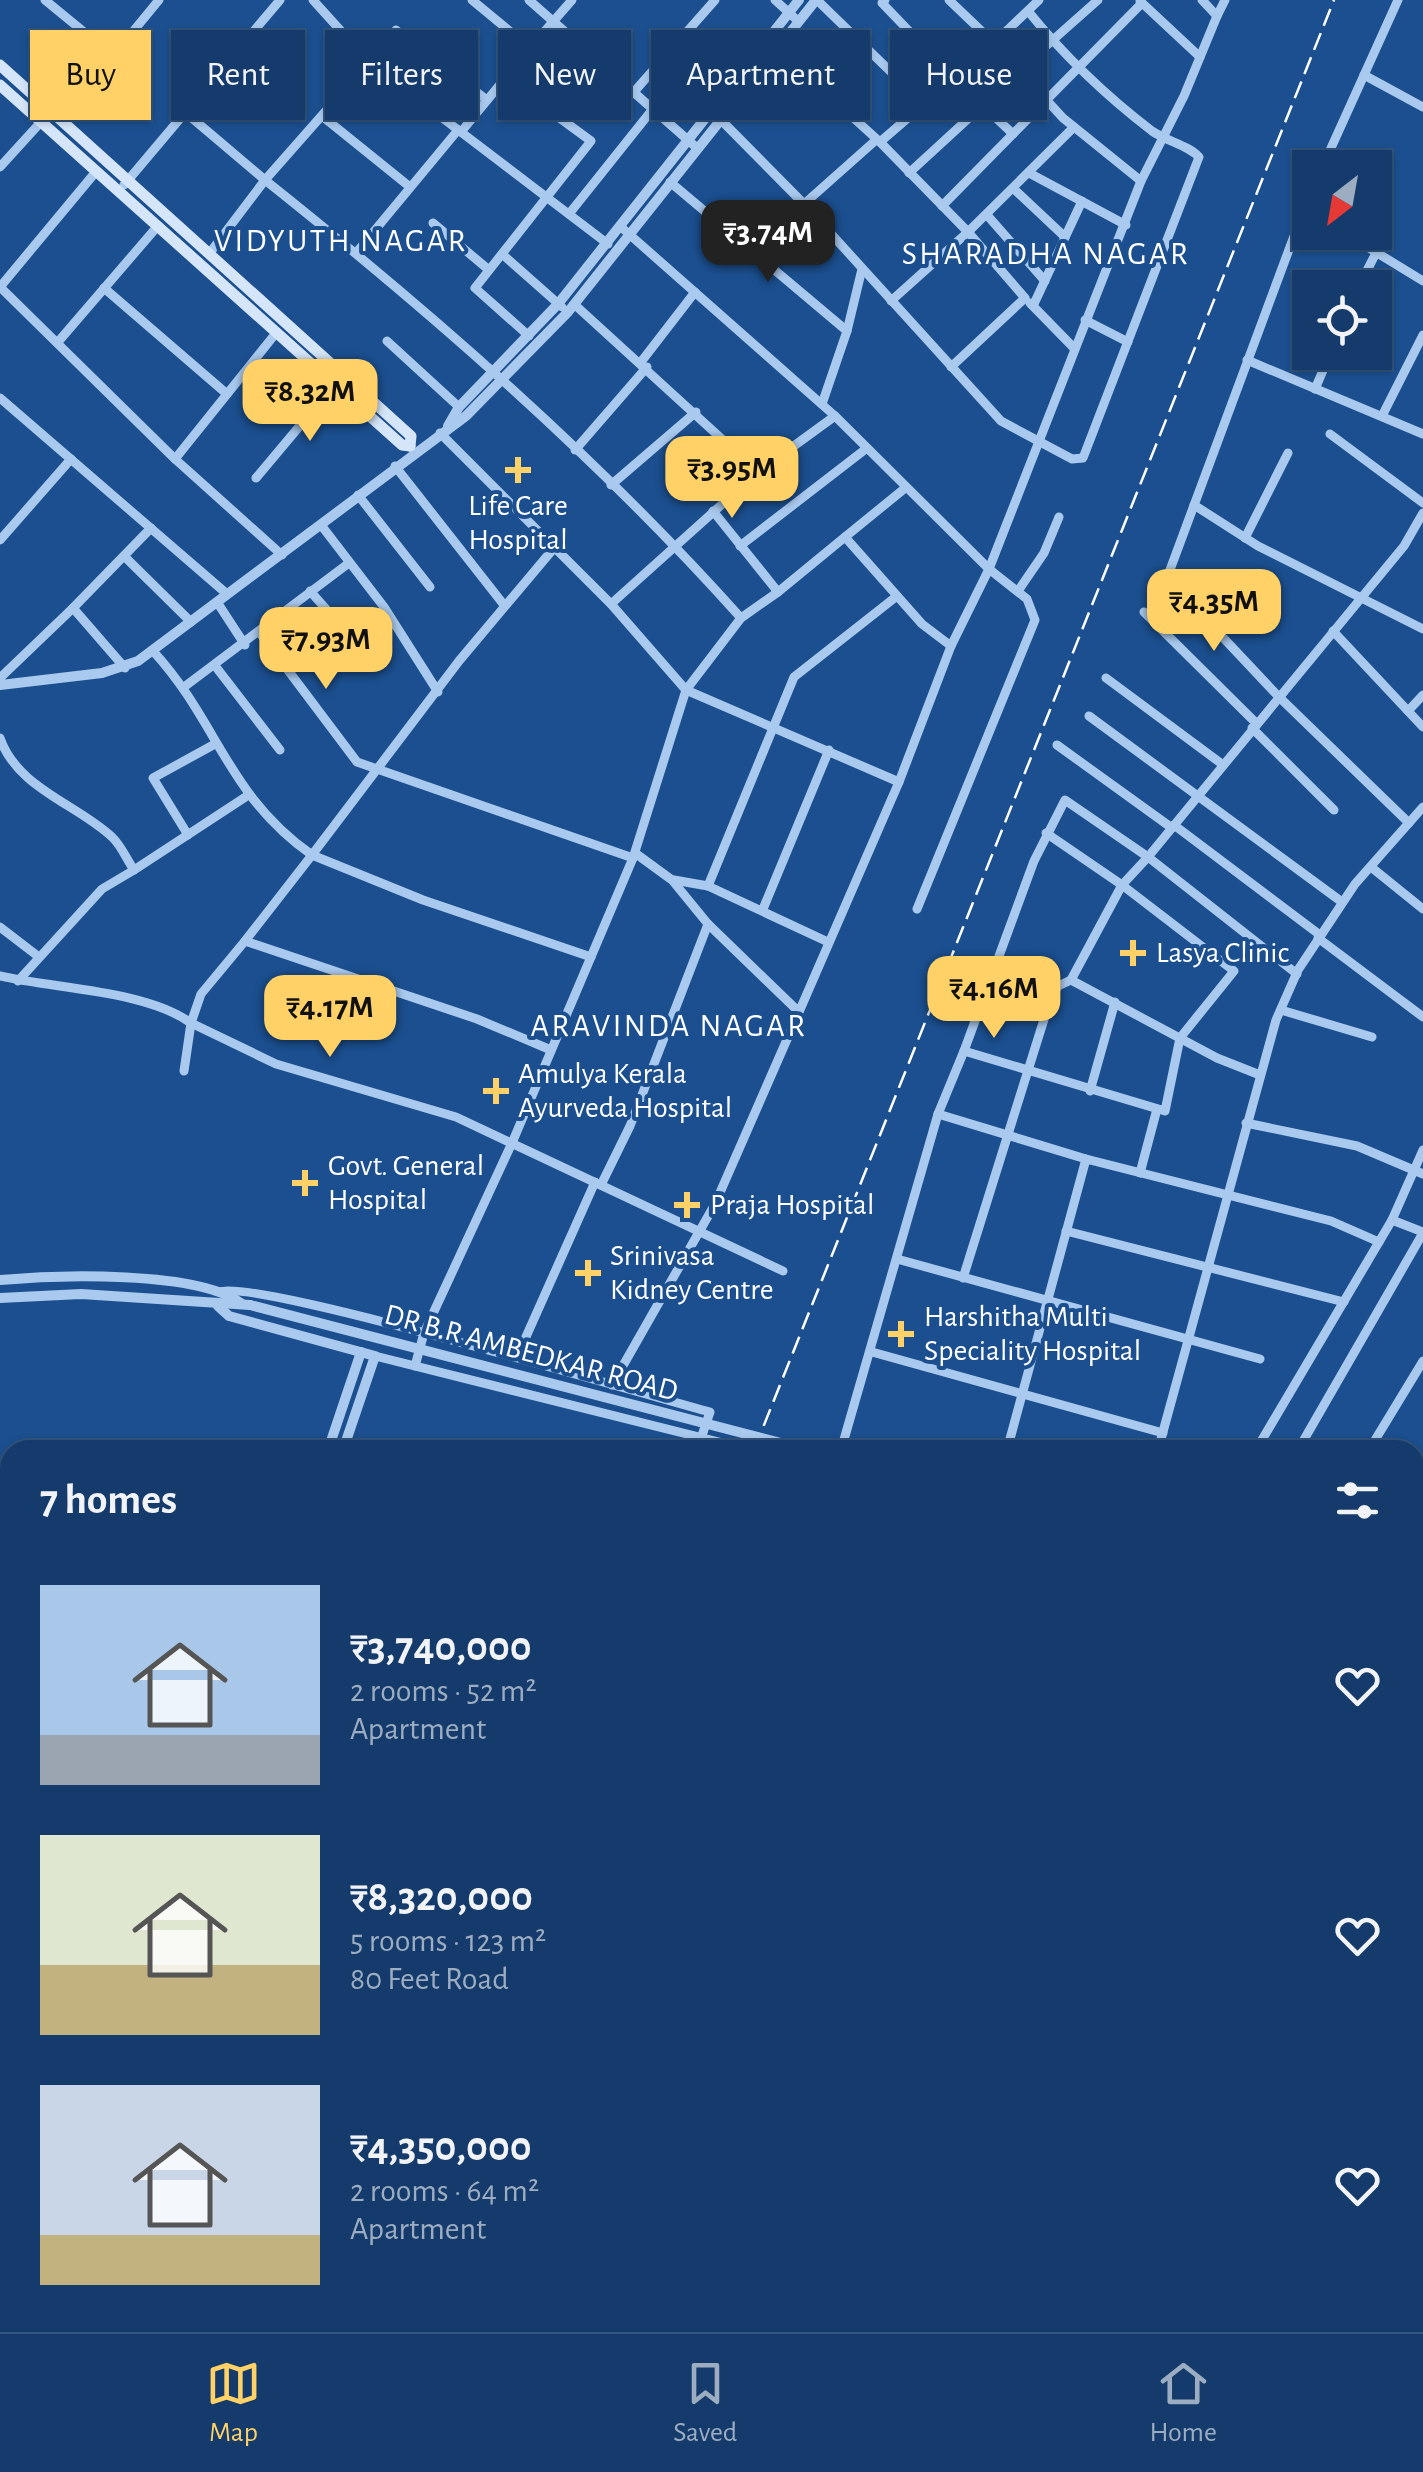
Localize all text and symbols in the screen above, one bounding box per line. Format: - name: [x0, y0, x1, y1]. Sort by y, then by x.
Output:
- chip: Buy: [30, 30, 151, 120]
- chip: Rent: [171, 30, 305, 120]
- chip: Filters: [325, 30, 478, 120]
- chip: New: [498, 30, 631, 120]
- chip: Apartment: [651, 30, 870, 120]
- chip: House: [890, 30, 1047, 120]
- north arrow: [1292, 150, 1392, 250]
- map controls: [1292, 150, 1392, 370]
- pin: ₹3.74M: [687, 200, 849, 285]
- text: ₹3.74M: [723, 216, 813, 248]
- district label: VIDYUTH NAGAR: [214, 225, 468, 257]
- district label: SHARADHA NAGAR: [902, 238, 1190, 270]
- button: locate: [1292, 270, 1392, 370]
- pin: ₹8.32M: [229, 359, 391, 444]
- text: ₹8.32M: [265, 375, 355, 407]
- pin: ₹3.95M: [651, 436, 813, 521]
- text: ₹3.95M: [687, 452, 777, 484]
- marker: Life Care Hospital: [505, 457, 531, 483]
- place label: Life Care Hospital: [468, 491, 568, 555]
- pin: ₹4.35M: [1133, 569, 1295, 654]
- text: ₹4.35M: [1169, 585, 1259, 617]
- pin: ₹7.93M: [245, 607, 407, 692]
- text: ₹7.93M: [281, 623, 371, 655]
- place label: Lasya Clinic: [1156, 938, 1290, 968]
- marker: Lasya Clinic: [1120, 940, 1146, 966]
- pin: ₹4.16M: [913, 956, 1075, 1041]
- text: ₹4.16M: [949, 972, 1039, 1004]
- pin: ₹4.17M: [249, 975, 411, 1060]
- text: ₹4.17M: [286, 991, 374, 1023]
- district label: ARAVINDA NAGAR: [531, 1010, 807, 1042]
- place label: Amulya Kerala Ayurveda Hospital: [518, 1059, 732, 1123]
- marker: Amulya Kerala Ayurveda Hospital: [483, 1078, 509, 1104]
- place label: Govt. General Hospital: [328, 1151, 484, 1215]
- marker: Govt. General Hospital: [292, 1170, 318, 1196]
- place label: Praja Hospital: [710, 1190, 874, 1220]
- marker: Praja Hospital: [674, 1192, 700, 1218]
- place label: Srinivasa Kidney Centre: [610, 1241, 774, 1305]
- marker: Srinivasa Kidney Centre: [575, 1260, 601, 1286]
- street label: DR B.R AMBEDKAR ROAD: [381, 1299, 681, 1407]
- place label: Harshitha Multi Speciality Hospital: [924, 1302, 1141, 1366]
- marker: Harshitha Multi Speciality Hospital: [888, 1321, 914, 1347]
- icon: filters: [1330, 1473, 1385, 1528]
- text: 7 homes: [40, 1479, 177, 1521]
- icon: home: [120, 1625, 240, 1745]
- text: ₹3,740,000: [350, 1626, 532, 1668]
- icon: heart: [1330, 1658, 1385, 1713]
- text: 2 rooms · 52 m²: [350, 1675, 537, 1707]
- text: Apartment: [350, 1713, 486, 1745]
- icon: home: [120, 1875, 240, 1995]
- text: ₹8,320,000: [350, 1876, 533, 1918]
- icon: heart: [1330, 1908, 1385, 1963]
- text: 5 rooms · 123 m²: [350, 1925, 546, 1957]
- text: 80 Feet Road: [350, 1963, 509, 1995]
- icon: home: [120, 2125, 240, 2245]
- text: ₹4,350,000: [350, 2126, 532, 2168]
- icon: heart: [1330, 2158, 1385, 2213]
- text: 2 rooms · 64 m²: [350, 2175, 539, 2207]
- text: Apartment: [350, 2213, 486, 2245]
- tab: Map: [206, 2356, 261, 2450]
- tab: Saved: [673, 2356, 737, 2450]
- tab: Home: [1150, 2356, 1217, 2450]

